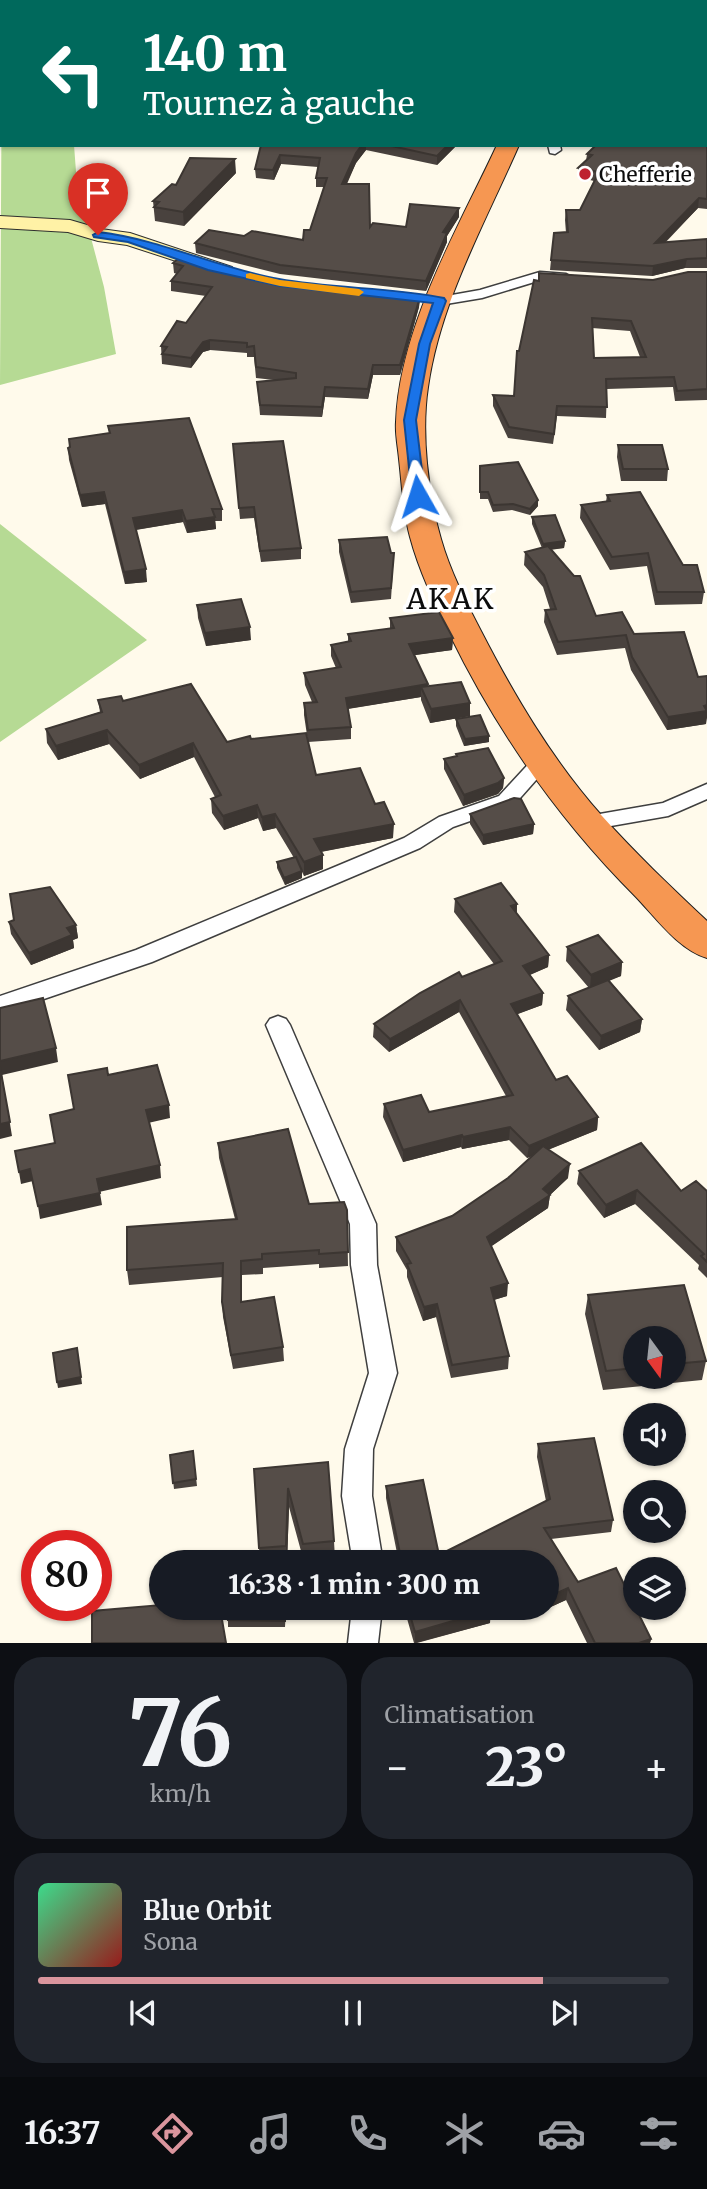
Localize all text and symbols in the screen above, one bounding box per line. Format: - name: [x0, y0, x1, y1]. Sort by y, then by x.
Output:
- text: 140 m: [143, 23, 287, 84]
- icon: left: [28, 28, 119, 119]
- text: Tournez à gauche: [143, 84, 414, 124]
- place label: Chefferie: [599, 161, 692, 188]
- pin: [68, 163, 128, 235]
- marker: Chefferie: [577, 166, 593, 182]
- icon: arrive: [79, 174, 117, 212]
- position arrow: [381, 459, 455, 533]
- district label: AKAK: [406, 581, 495, 617]
- north arrow: [623, 1326, 686, 1390]
- map controls: [623, 1326, 686, 1620]
- button: sound: [623, 1403, 686, 1466]
- button: search: [623, 1480, 686, 1543]
- speed limit sign: 80: [21, 1530, 112, 1621]
- button: layers: [623, 1557, 686, 1620]
- text: 16:38 · 1 min · 300 m: [228, 1568, 480, 1601]
- text: 76: [128, 1676, 233, 1791]
- text: Climatisation: [385, 1700, 535, 1729]
- text: 23°: [485, 1735, 568, 1800]
- text: −: [385, 1744, 410, 1791]
- text: +: [644, 1744, 669, 1791]
- text: km/h: [150, 1779, 211, 1808]
- text: Blue Orbit: [143, 1894, 272, 1927]
- text: Sona: [143, 1927, 198, 1956]
- icon: previous: [124, 1994, 162, 2032]
- icon: pause: [334, 1994, 372, 2032]
- icon: next: [545, 1994, 583, 2032]
- icon: directions: [148, 2109, 197, 2158]
- icon: music: [246, 2109, 295, 2158]
- icon: phone: [343, 2109, 392, 2158]
- icon: climate: [440, 2109, 489, 2158]
- icon: car: [537, 2109, 586, 2158]
- icon: filters: [634, 2109, 683, 2158]
- text: 16:37: [24, 2113, 100, 2153]

